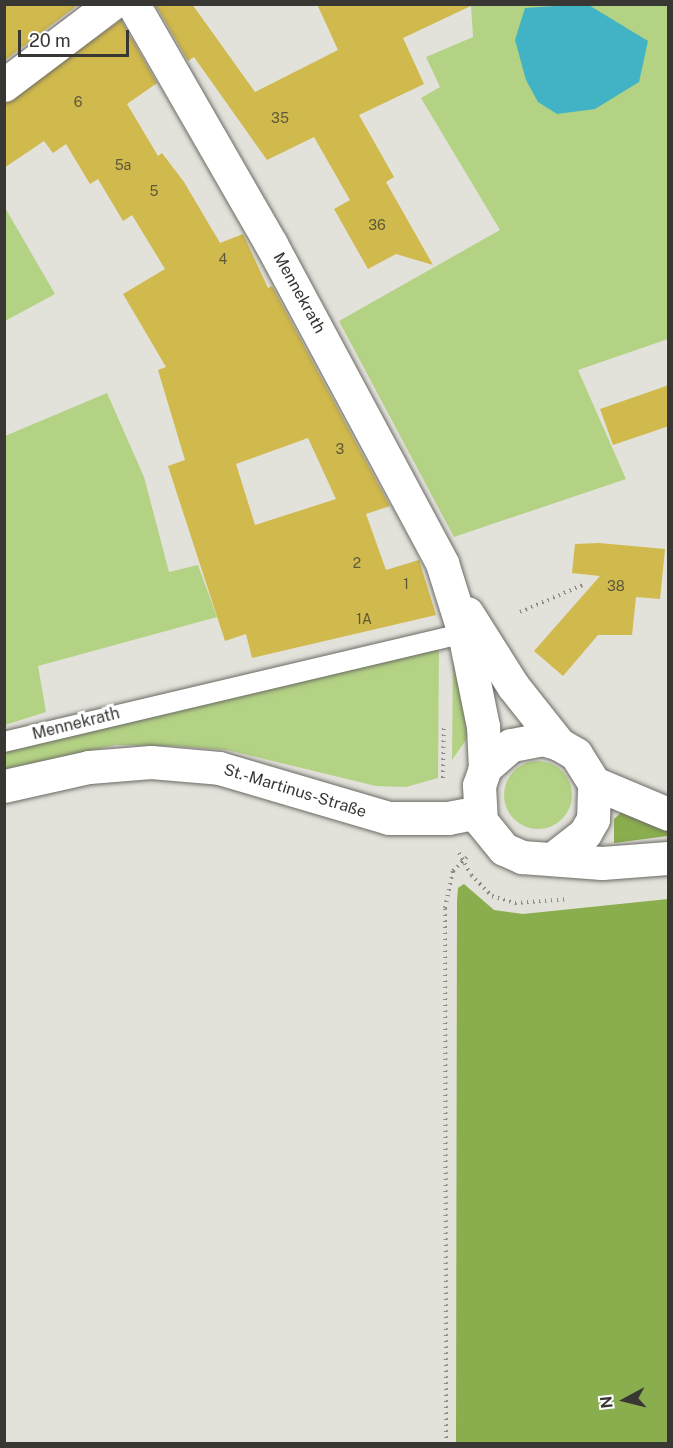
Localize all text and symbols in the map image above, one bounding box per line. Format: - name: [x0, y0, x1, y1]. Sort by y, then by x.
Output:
- scale bar: [21, 18, 132, 56]
- text: 20 m: [29, 30, 71, 51]
- house number: 6: [74, 94, 82, 110]
- house number: 35: [271, 110, 289, 126]
- house number: 5a: [115, 157, 131, 173]
- house number: 5: [150, 183, 158, 199]
- house number: 36: [368, 217, 386, 233]
- street label: Mennekrath: [269, 249, 329, 337]
- house number: 4: [219, 251, 227, 267]
- house number: 3: [336, 441, 344, 457]
- house number: 2: [353, 555, 361, 571]
- house number: 1: [403, 576, 409, 592]
- house number: 38: [607, 578, 625, 594]
- house number: 1A: [356, 611, 372, 627]
- street label: Mennekrath: [30, 704, 122, 744]
- street label: St.-Martinus-Straße: [221, 760, 369, 822]
- north arrow: [595, 1370, 655, 1430]
- text: N: [596, 1395, 617, 1410]

